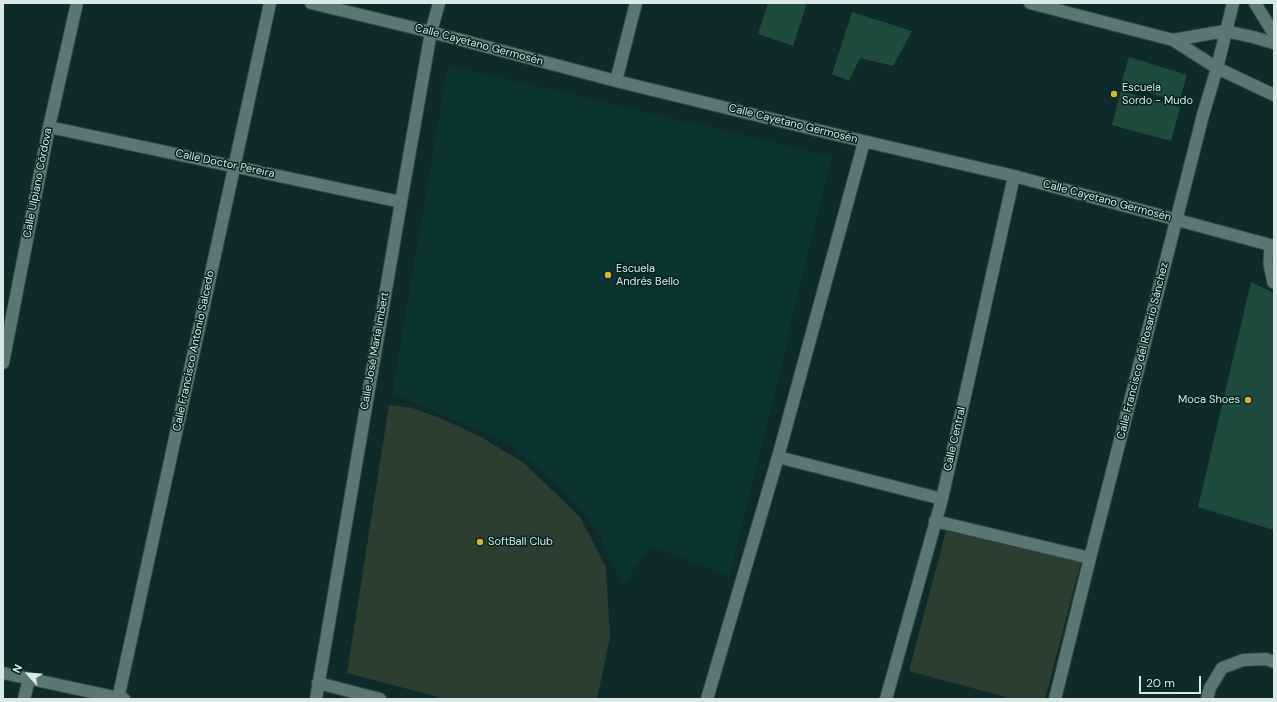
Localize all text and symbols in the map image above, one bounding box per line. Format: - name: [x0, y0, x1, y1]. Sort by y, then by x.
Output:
- street label: Calle Cayetano Germosén: [413, 21, 545, 69]
- place label: Escuela Sordo - Mudo: [1122, 81, 1193, 107]
- marker: Escuela Sordo - Mudo: [1109, 89, 1119, 99]
- street label: Calle Cayetano Germosén: [727, 102, 859, 146]
- street label: Calle Ulpiano Córdova: [21, 127, 55, 239]
- street label: Calle Doctor Pereira: [174, 147, 276, 181]
- street label: Calle Cayetano Germosén: [1041, 177, 1173, 225]
- street label: Calle Francisco del Rosario Sánchez: [1115, 261, 1171, 441]
- place label: Escuela Andrés Bello: [616, 262, 679, 288]
- street label: Calle Francisco Antonio Salcedo: [171, 269, 217, 433]
- marker: Escuela Andrés Bello: [603, 270, 613, 280]
- street label: Calle José María Imbert: [358, 291, 392, 411]
- place label: Moca Shoes: [1178, 393, 1240, 407]
- marker: Moca Shoes: [1243, 395, 1253, 405]
- street label: Calle Central: [941, 406, 969, 472]
- place label: SoftBall Club: [488, 535, 553, 549]
- marker: SoftBall Club: [475, 537, 485, 547]
- north arrow: [8, 654, 48, 694]
- text: N: [9, 662, 25, 675]
- scale bar: [1141, 668, 1203, 694]
- text: 20 m: [1146, 675, 1175, 691]

